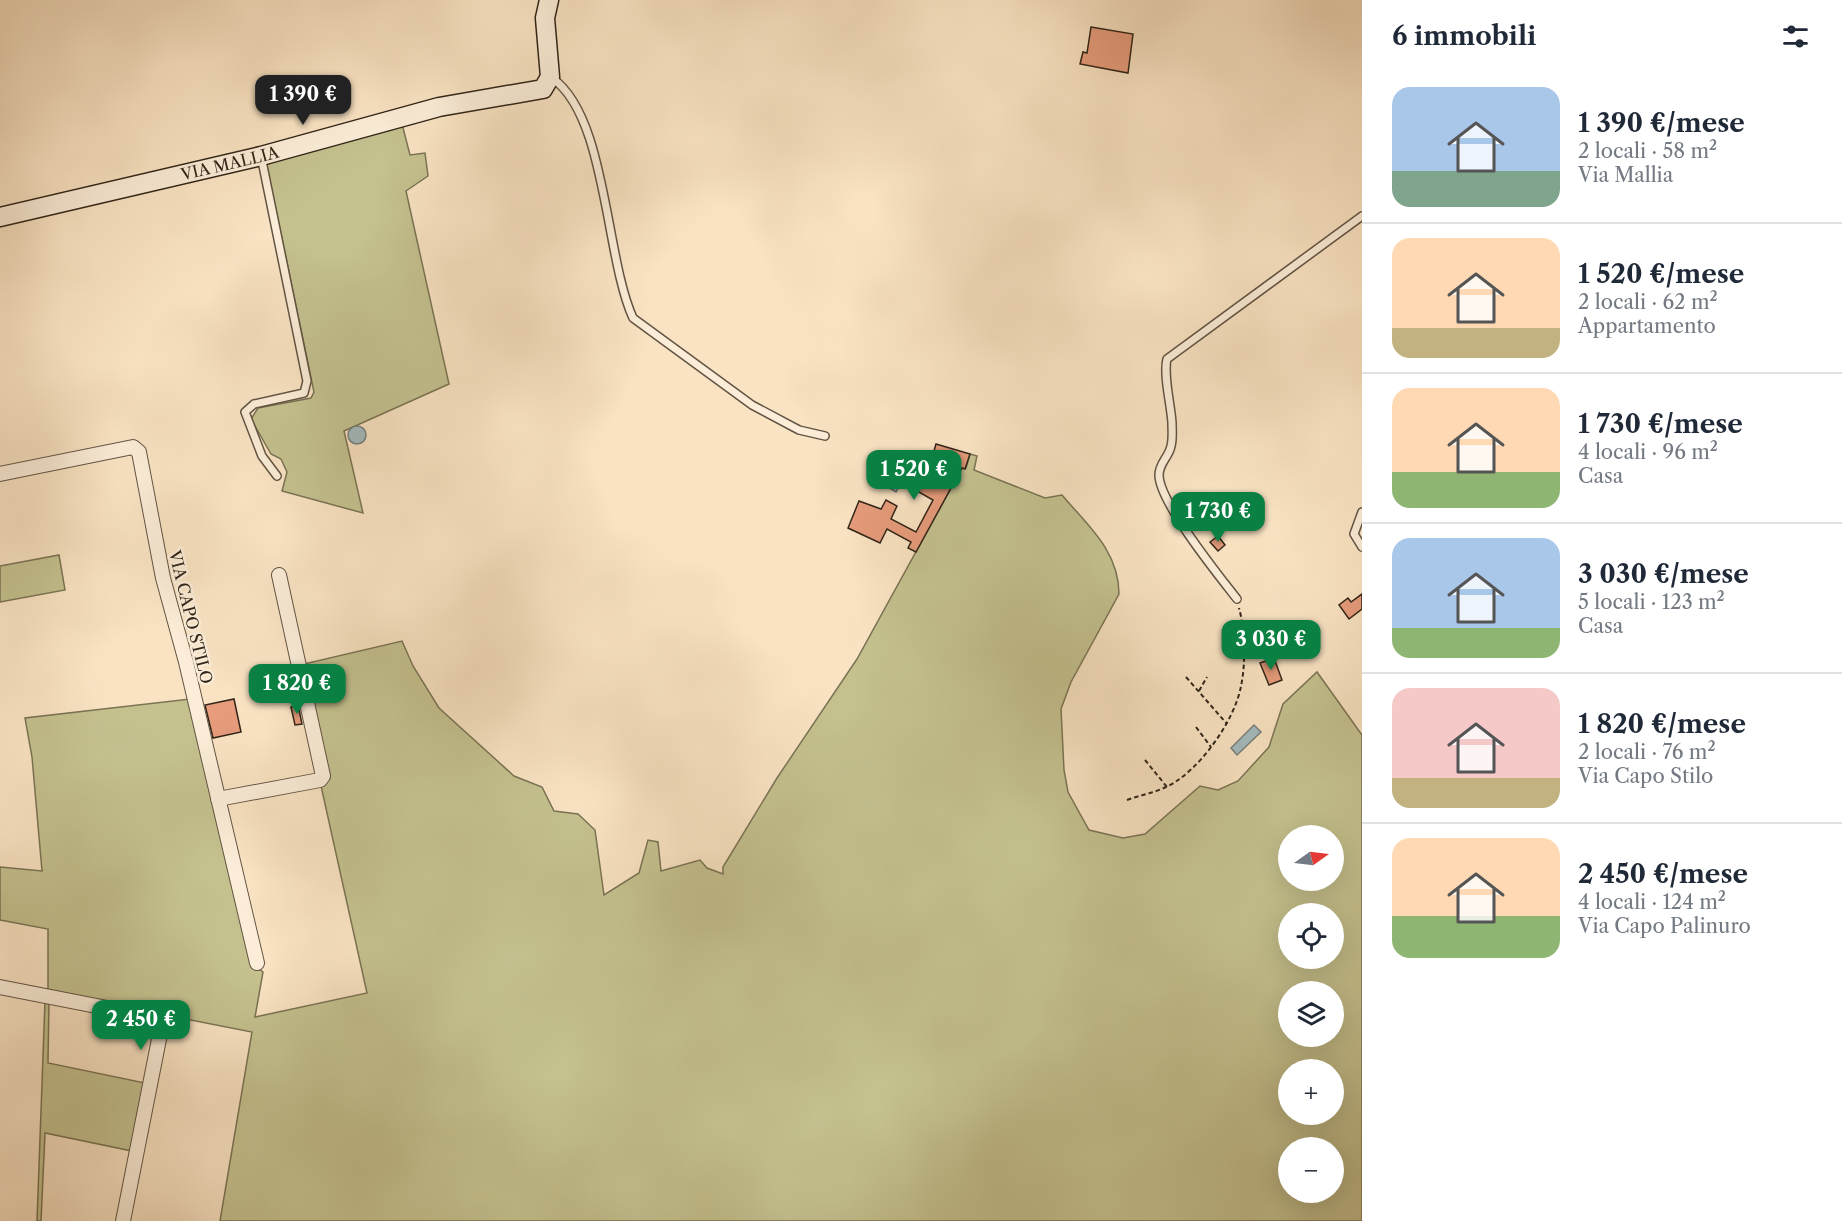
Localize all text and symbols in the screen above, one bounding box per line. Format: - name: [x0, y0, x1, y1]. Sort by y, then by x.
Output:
- text: 6 immobili: [1392, 20, 1536, 52]
- icon: filters: [1779, 20, 1812, 53]
- pin: 1 390 €: [248, 75, 358, 126]
- text: 1 390 €: [269, 82, 337, 106]
- text: 1 390 €/mese: [1578, 107, 1745, 139]
- icon: home: [1440, 111, 1512, 183]
- text: 2 locali · 58 m²: [1578, 139, 1717, 163]
- street label: VIA MALLIA: [178, 141, 282, 185]
- text: Via Mallia: [1578, 163, 1673, 187]
- text: 1 520 €/mese: [1578, 258, 1744, 290]
- icon: home: [1440, 262, 1512, 334]
- text: 2 locali · 62 m²: [1578, 290, 1718, 314]
- text: Appartamento: [1578, 314, 1716, 338]
- text: 1 730 €/mese: [1578, 408, 1743, 440]
- icon: home: [1440, 412, 1512, 484]
- text: 4 locali · 96 m²: [1578, 440, 1718, 464]
- pin: 1 520 €: [859, 450, 969, 501]
- text: 1 520 €: [880, 457, 948, 481]
- text: Casa: [1578, 464, 1623, 488]
- pin: 1 730 €: [1163, 492, 1273, 543]
- text: 1 730 €: [1185, 499, 1251, 523]
- street label: VIA CAPO STILO: [165, 547, 217, 686]
- text: 3 030 €/mese: [1578, 558, 1749, 590]
- icon: home: [1440, 562, 1512, 634]
- text: 5 locali · 123 m²: [1578, 590, 1725, 614]
- text: Casa: [1578, 614, 1623, 638]
- pin: 3 030 €: [1216, 620, 1326, 671]
- text: 3 030 €: [1236, 627, 1306, 651]
- pin: 1 820 €: [242, 664, 352, 715]
- text: 1 820 €: [263, 671, 331, 695]
- text: 1 820 €/mese: [1578, 708, 1746, 740]
- icon: home: [1440, 712, 1512, 784]
- text: 2 locali · 76 m²: [1578, 740, 1716, 764]
- text: Via Capo Stilo: [1578, 764, 1713, 788]
- north arrow: [1278, 825, 1344, 891]
- map controls: [1278, 825, 1344, 1203]
- text: 2 450 €/mese: [1578, 858, 1748, 890]
- icon: home: [1440, 862, 1512, 934]
- text: 4 locali · 124 m²: [1578, 890, 1726, 914]
- button: locate: [1278, 903, 1344, 969]
- text: Via Capo Palinuro: [1578, 914, 1751, 938]
- button: layers: [1278, 981, 1344, 1047]
- pin: 2 450 €: [86, 1000, 196, 1051]
- text: 2 450 €: [106, 1007, 176, 1031]
- button: +: [1278, 1059, 1344, 1125]
- button: −: [1278, 1137, 1344, 1203]

